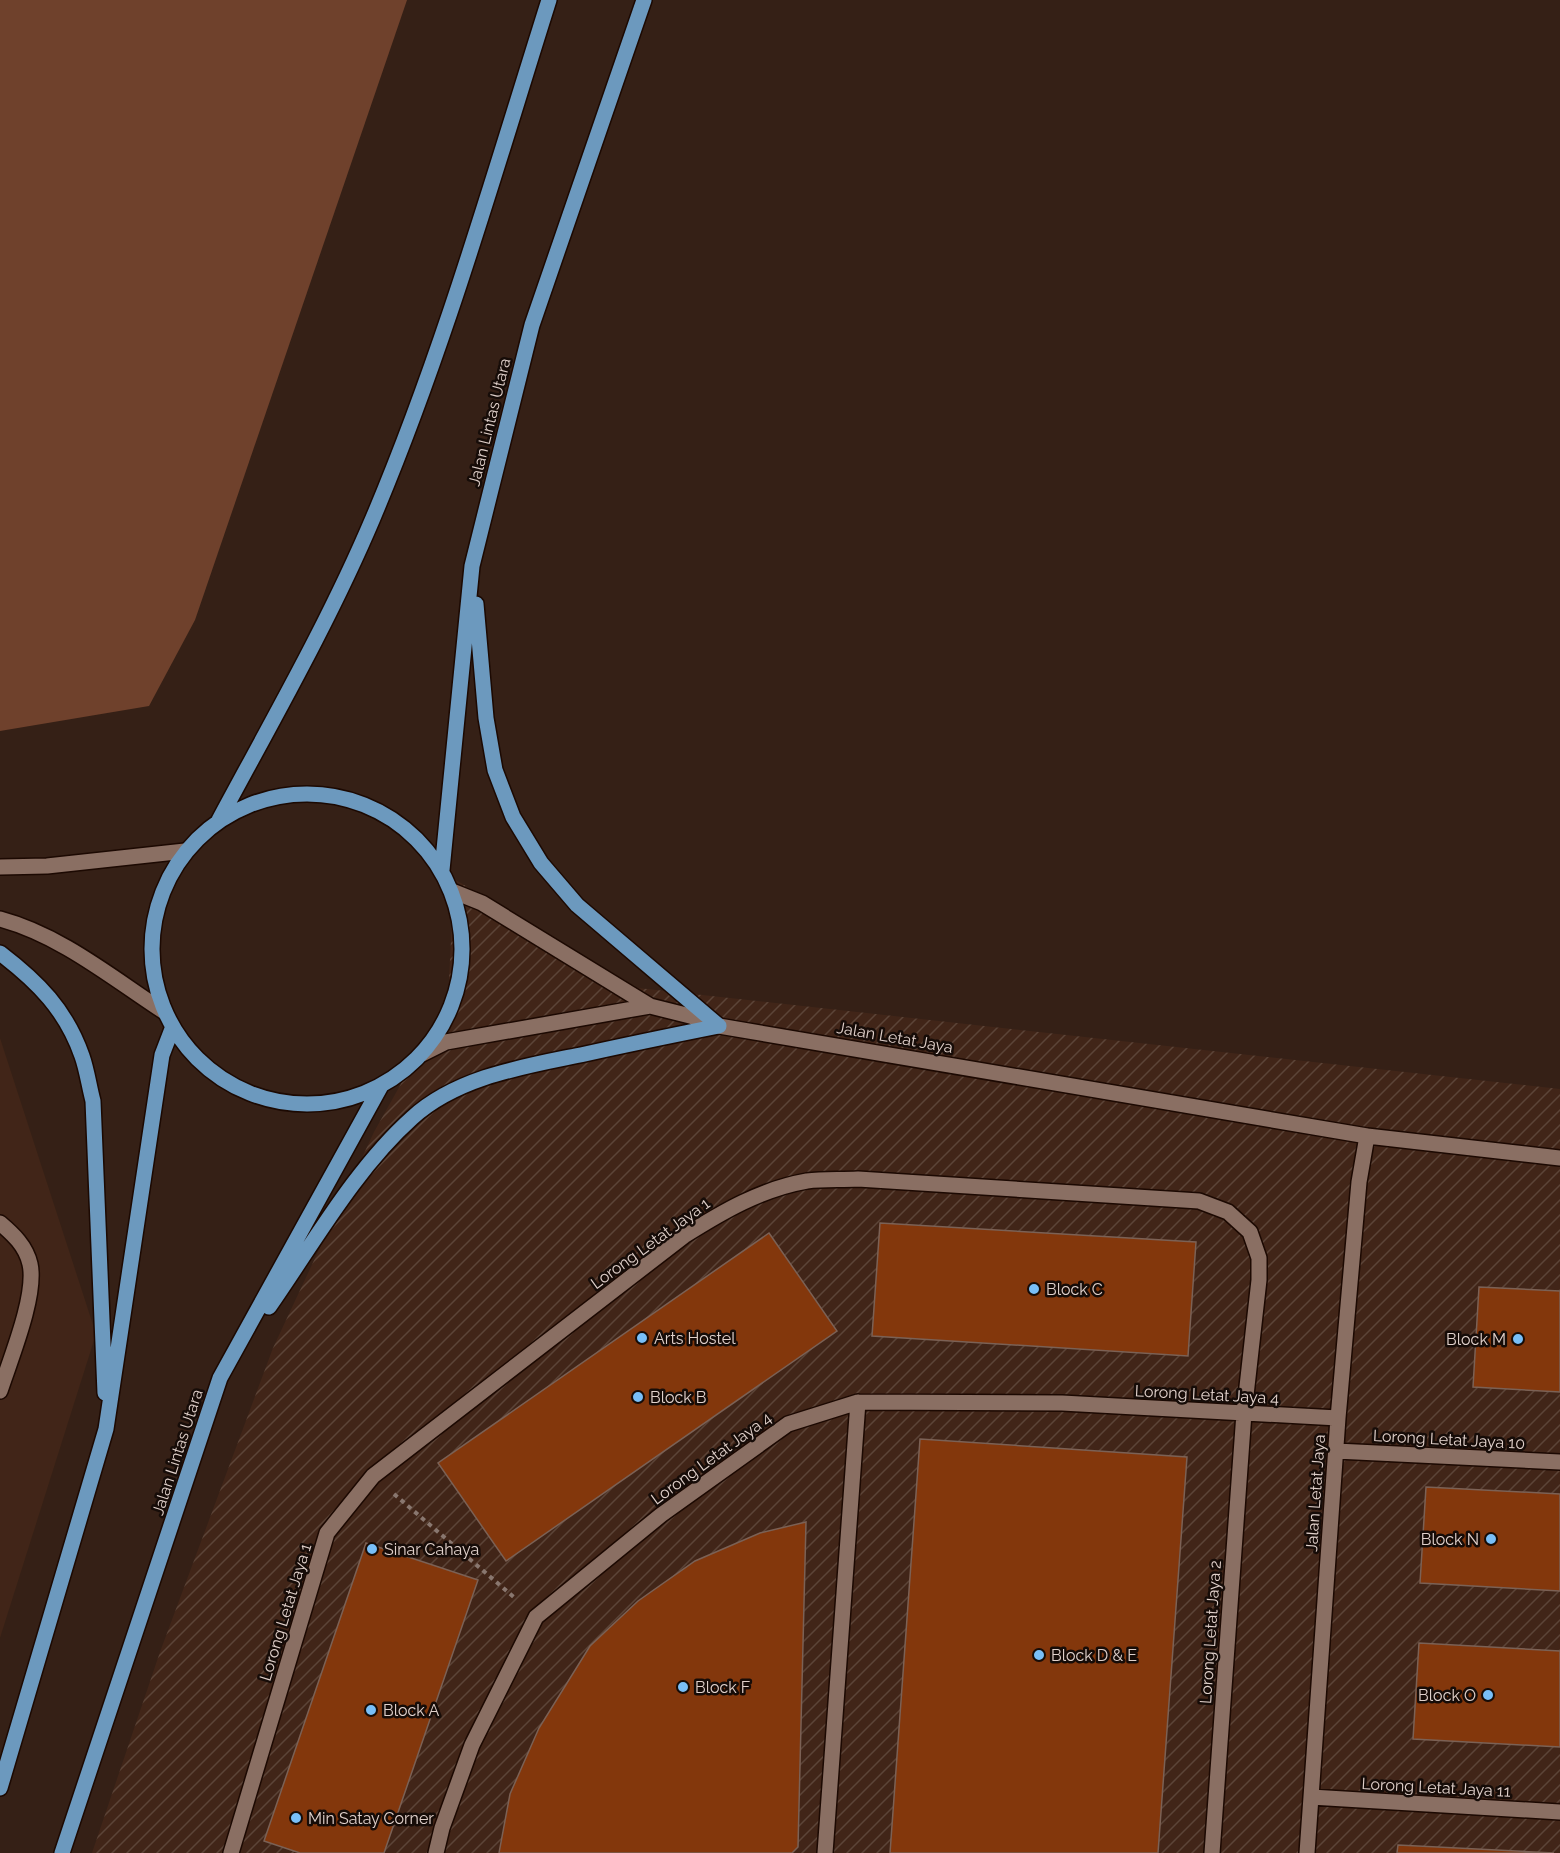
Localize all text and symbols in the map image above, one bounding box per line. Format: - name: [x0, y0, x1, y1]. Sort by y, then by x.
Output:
- street label: Jalan Lintas Utara: [464, 356, 515, 488]
- street label: Jalan Letat Jaya: [835, 1018, 954, 1057]
- street label: Lorong Letat Jaya 1: [587, 1194, 714, 1293]
- place label: Block C: [1046, 1280, 1103, 1299]
- marker: Block C: [1027, 1282, 1041, 1296]
- place label: Arts Hostel: [654, 1329, 736, 1348]
- place label: Block M: [1446, 1330, 1506, 1349]
- marker: Arts Hostel: [635, 1331, 649, 1345]
- marker: Block M: [1511, 1332, 1525, 1346]
- street label: Lorong Letat Jaya 4: [1134, 1381, 1280, 1408]
- street label: Jalan Lintas Utara: [148, 1387, 207, 1517]
- place label: Block B: [650, 1388, 707, 1407]
- marker: Block B: [631, 1390, 645, 1404]
- street label: Lorong Letat Jaya 4: [647, 1408, 775, 1509]
- street label: Lorong Letat Jaya 10: [1372, 1426, 1525, 1453]
- street label: Jalan Letat Jaya: [1302, 1434, 1329, 1552]
- place label: Block N: [1421, 1530, 1479, 1549]
- marker: Block N: [1484, 1532, 1498, 1546]
- place label: Sinar Cahaya: [384, 1540, 479, 1559]
- street label: Lorong Letat Jaya 1: [256, 1541, 315, 1683]
- marker: Sinar Cahaya: [365, 1542, 379, 1556]
- street label: Lorong Letat Jaya 2: [1196, 1560, 1225, 1704]
- place label: Block D & E: [1051, 1646, 1137, 1665]
- marker: Block D & E: [1032, 1648, 1046, 1662]
- place label: Block F: [695, 1678, 750, 1697]
- marker: Block F: [676, 1680, 690, 1694]
- place label: Block O: [1418, 1686, 1476, 1705]
- marker: Block O: [1481, 1688, 1495, 1702]
- place label: Block A: [383, 1701, 439, 1720]
- marker: Block A: [364, 1703, 378, 1717]
- street label: Lorong Letat Jaya 11: [1361, 1774, 1511, 1801]
- place label: Min Satay Corner: [308, 1809, 434, 1828]
- marker: Min Satay Corner: [289, 1811, 303, 1825]

